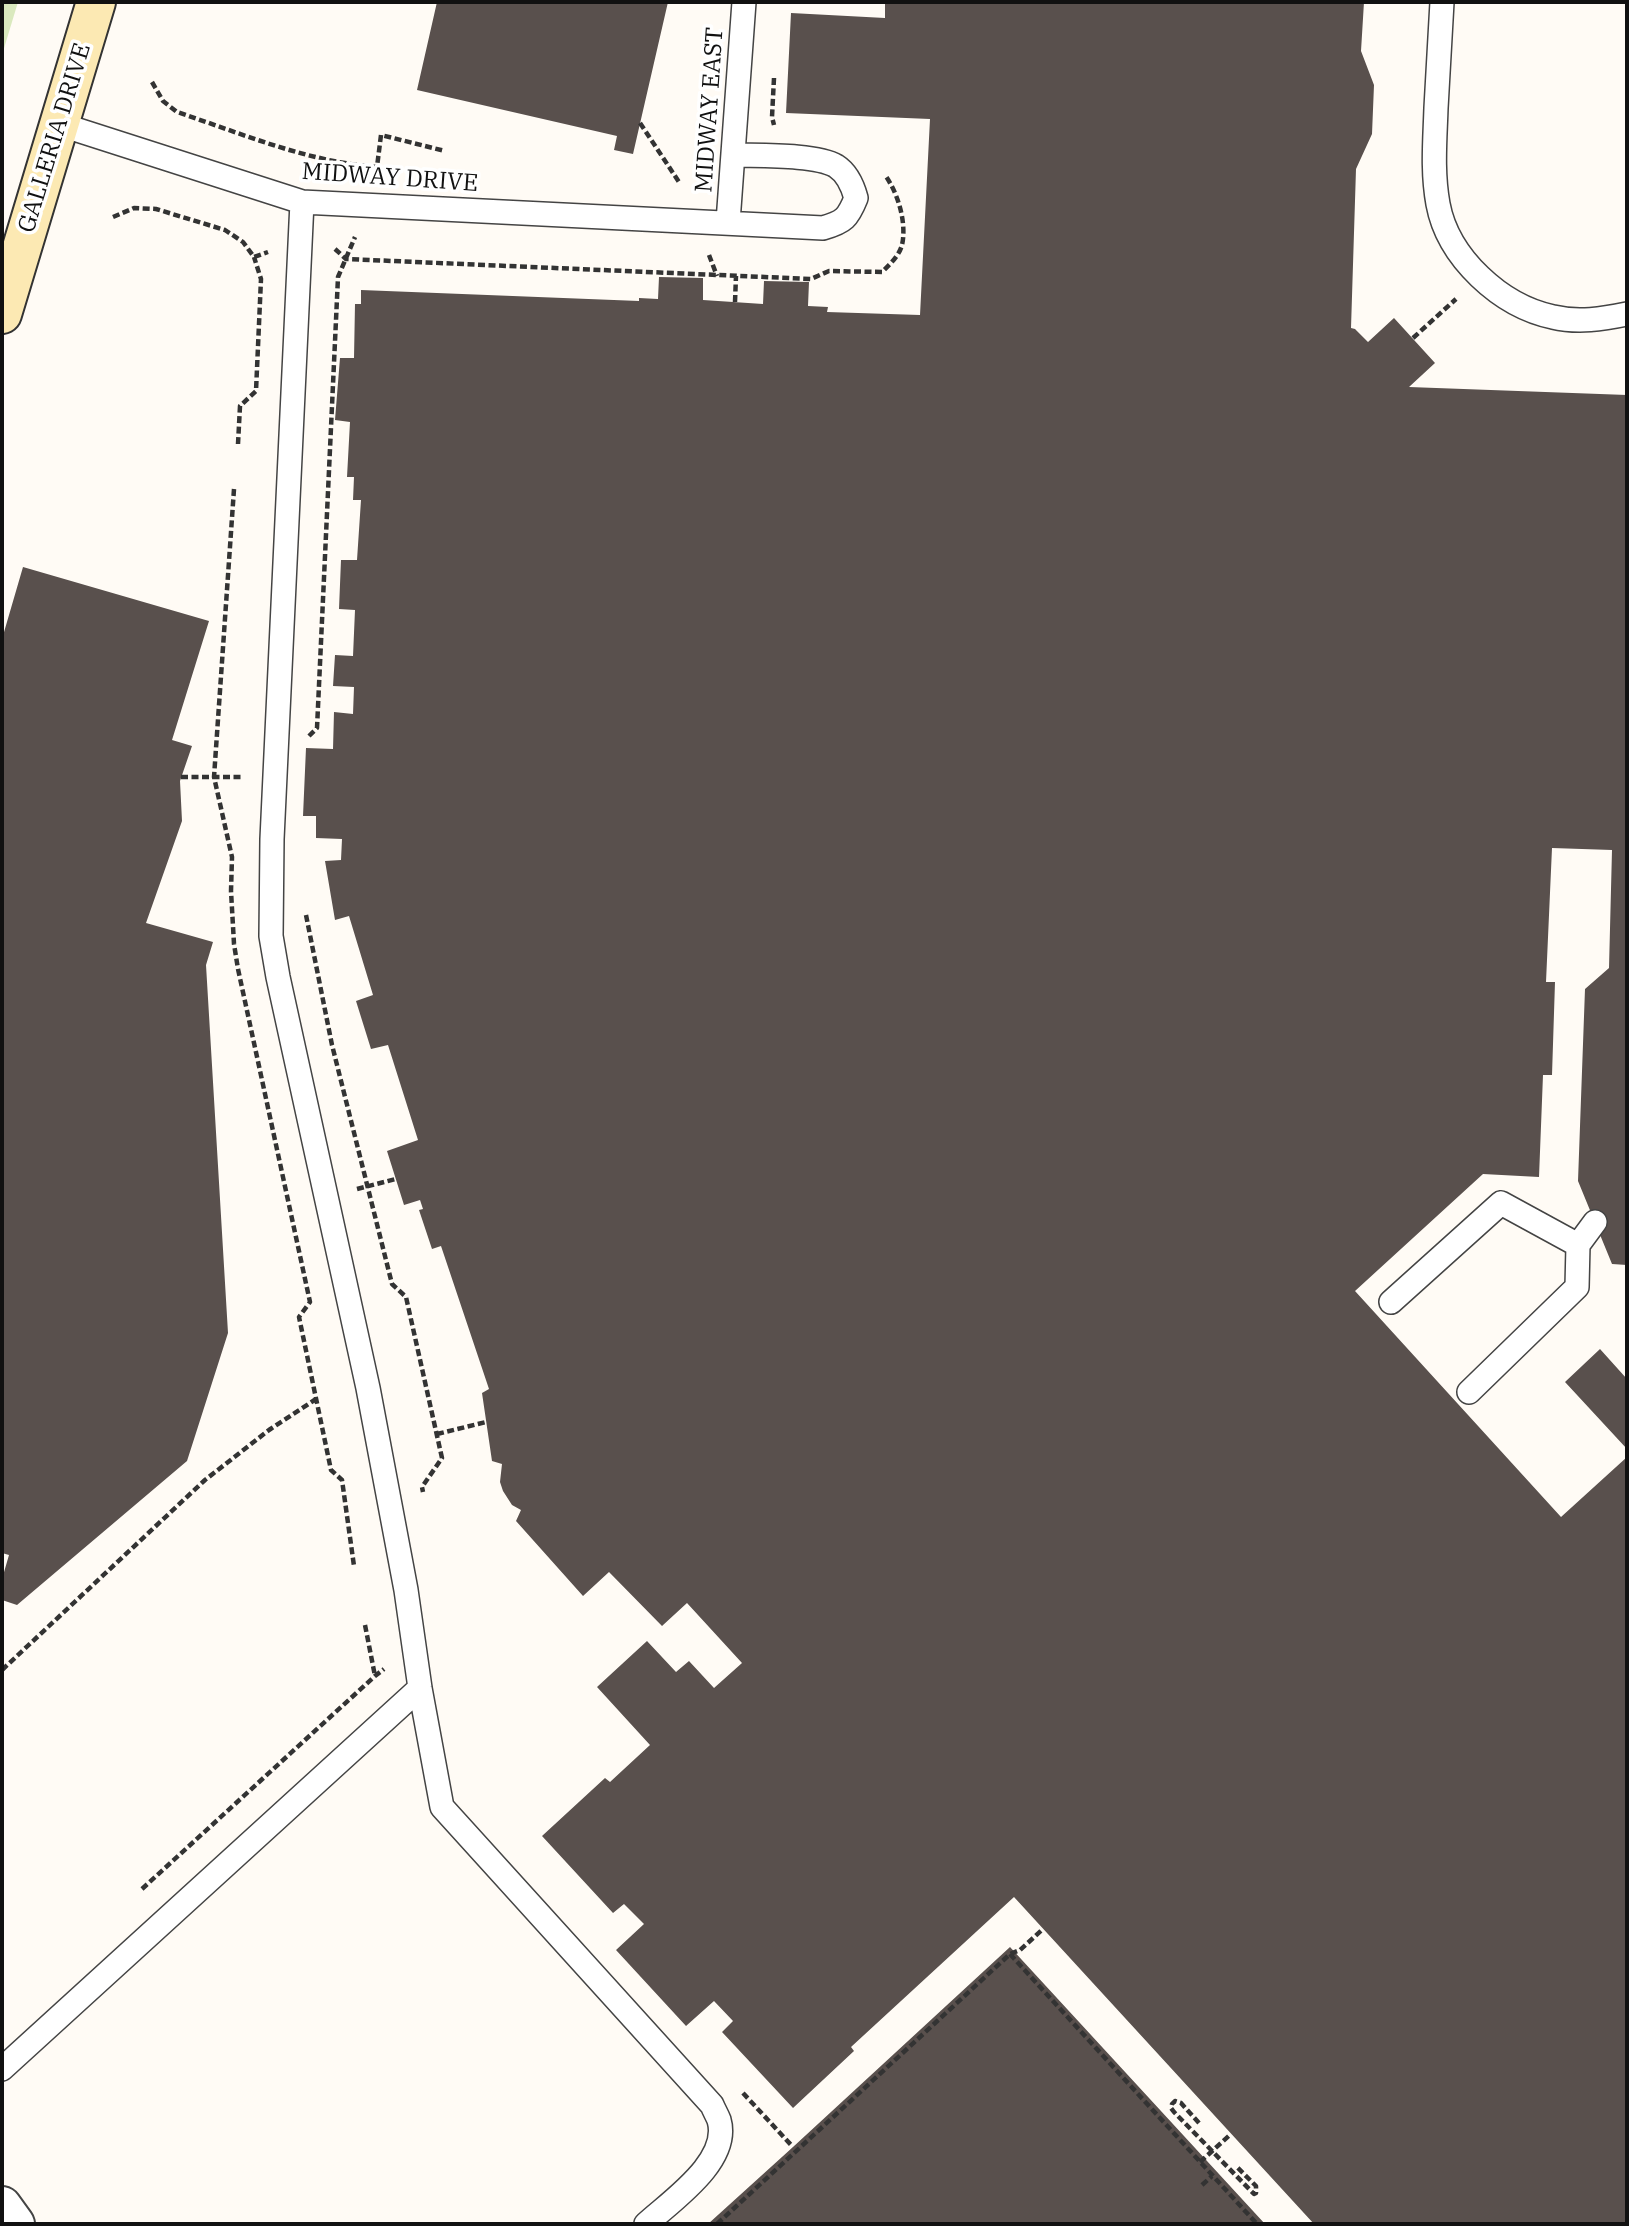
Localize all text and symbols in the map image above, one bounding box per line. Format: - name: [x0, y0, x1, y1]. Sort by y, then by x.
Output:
- street label: MIDWAY EAST: [690, 27, 730, 193]
- street label: GALLERIA DRIVE: [12, 40, 98, 236]
- street label: MIDWAY DRIVE: [301, 157, 479, 199]

